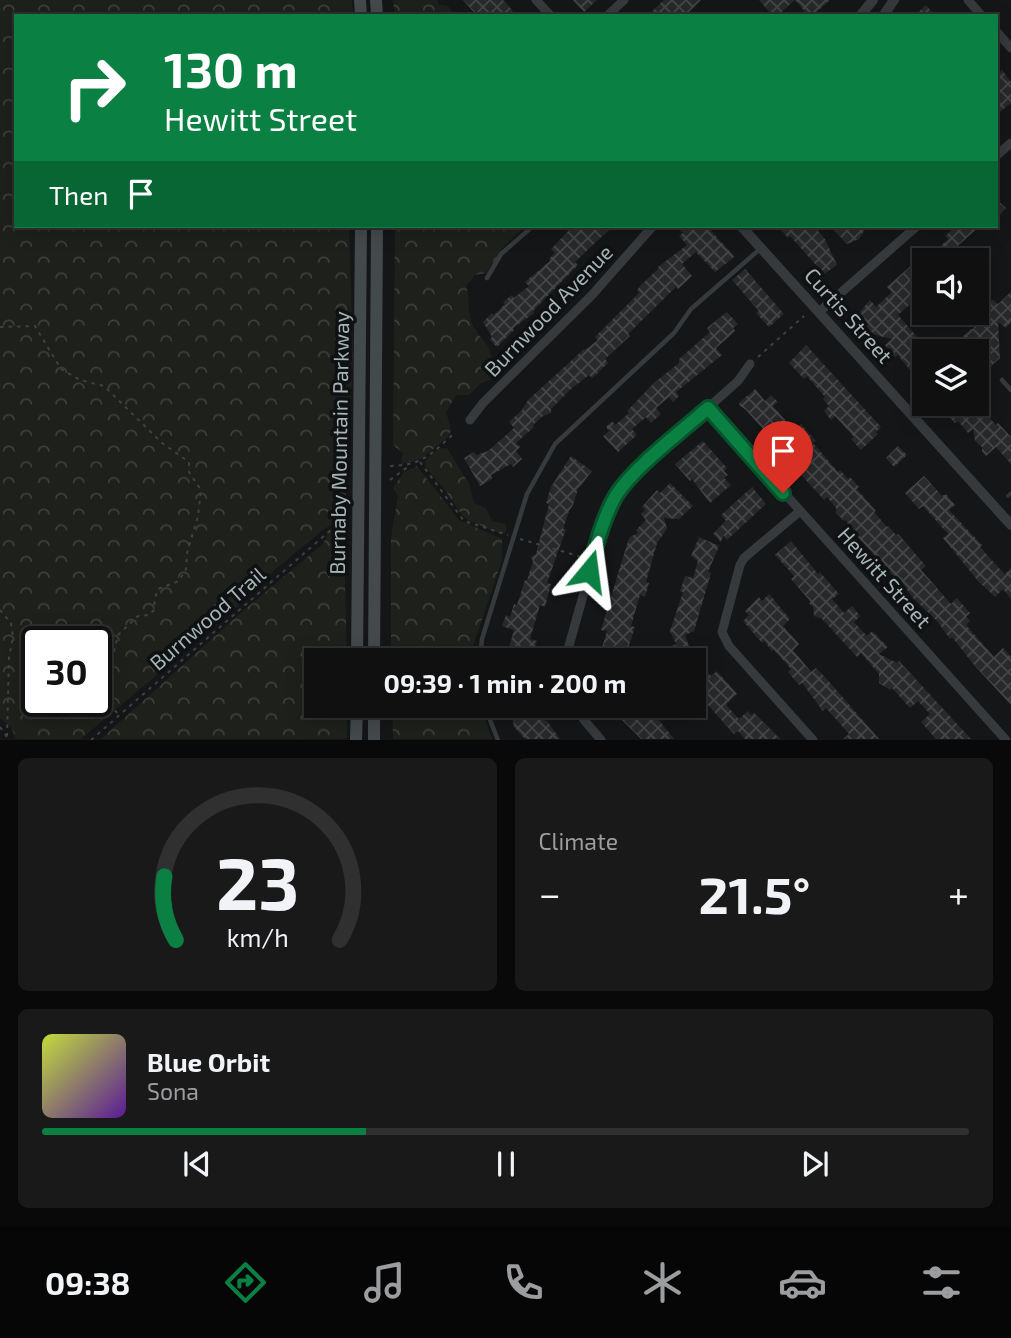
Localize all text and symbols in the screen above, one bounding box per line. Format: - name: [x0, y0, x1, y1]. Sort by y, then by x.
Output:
- text: 130 m: [164, 39, 298, 98]
- icon: right: [49, 42, 140, 133]
- text: Hewitt Street: [164, 99, 357, 137]
- icon: arrive: [122, 175, 160, 213]
- text: Then: [49, 179, 108, 210]
- street label: Burnwood Avenue: [479, 239, 617, 381]
- map controls: [912, 248, 989, 416]
- button: sound: [912, 248, 989, 325]
- street label: Curtis Street: [800, 262, 898, 368]
- street label: Burnaby Mountain Parkway: [324, 311, 353, 575]
- button: layers: [912, 339, 989, 416]
- pin: [753, 421, 813, 493]
- icon: arrive: [764, 432, 802, 470]
- street label: Hewitt Street: [833, 521, 937, 633]
- position arrow: [552, 534, 626, 608]
- street label: Burnwood Trail: [144, 561, 270, 675]
- speed limit sign: 30: [21, 626, 112, 717]
- text: 09:39 · 1 min · 200 m: [383, 667, 627, 698]
- text: Climate: [539, 827, 618, 855]
- text: 23: [215, 838, 299, 926]
- text: 21.5°: [698, 862, 810, 924]
- text: −: [539, 870, 561, 916]
- text: +: [948, 870, 969, 916]
- text: km/h: [226, 922, 288, 952]
- text: Blue Orbit: [147, 1046, 270, 1077]
- text: Sona: [147, 1077, 199, 1105]
- icon: previous: [178, 1145, 216, 1183]
- icon: pause: [487, 1145, 525, 1183]
- icon: next: [796, 1145, 834, 1183]
- icon: directions: [221, 1258, 270, 1307]
- icon: music: [360, 1258, 409, 1307]
- icon: phone: [499, 1258, 548, 1307]
- icon: climate: [638, 1258, 687, 1307]
- icon: car: [778, 1258, 827, 1307]
- icon: filters: [917, 1258, 966, 1307]
- text: 09:38: [45, 1263, 131, 1301]

